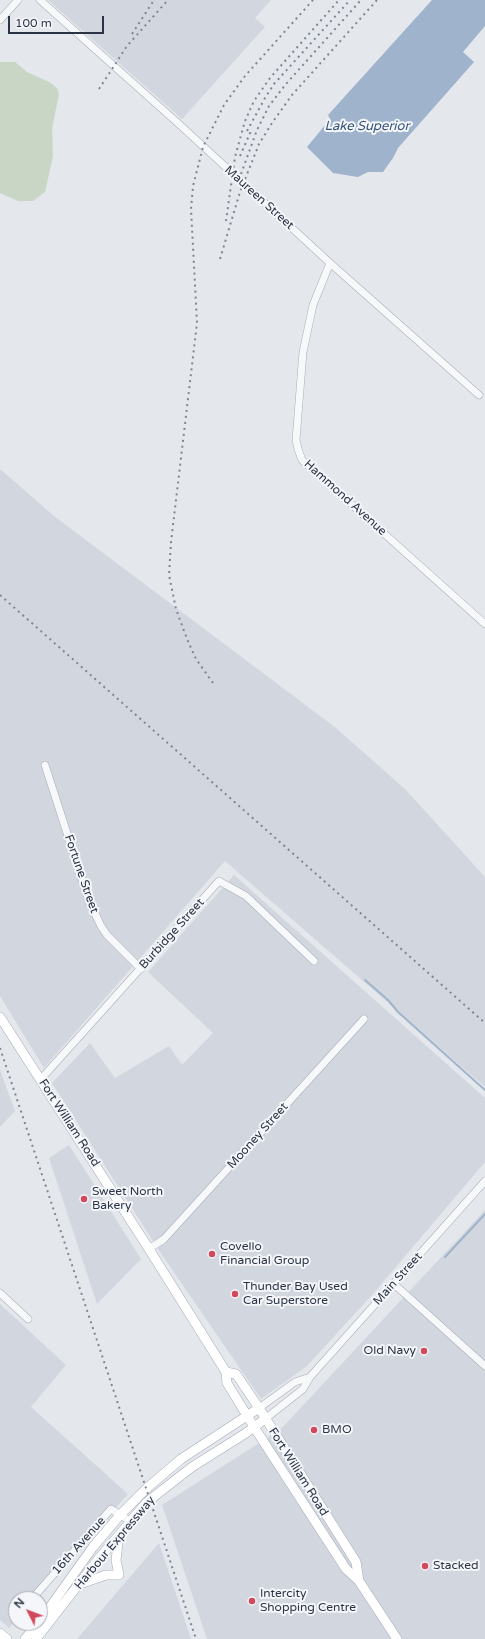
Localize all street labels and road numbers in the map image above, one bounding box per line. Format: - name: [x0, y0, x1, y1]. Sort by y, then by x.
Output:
- street label: Maureen Street: [221, 163, 297, 233]
- street label: Hammond Avenue: [301, 457, 389, 539]
- street label: Fortune Street: [61, 833, 101, 915]
- street label: Burbidge Street: [137, 896, 207, 972]
- street label: Fort William Road: [35, 1077, 103, 1169]
- street label: Mooney Street: [225, 1100, 291, 1172]
- street label: Main Street: [371, 1250, 425, 1308]
- street label: Fort William Road: [265, 1425, 331, 1519]
- street label: Harbour Expressway: [72, 1493, 158, 1593]
- street label: 16th Avenue: [49, 1514, 109, 1578]

